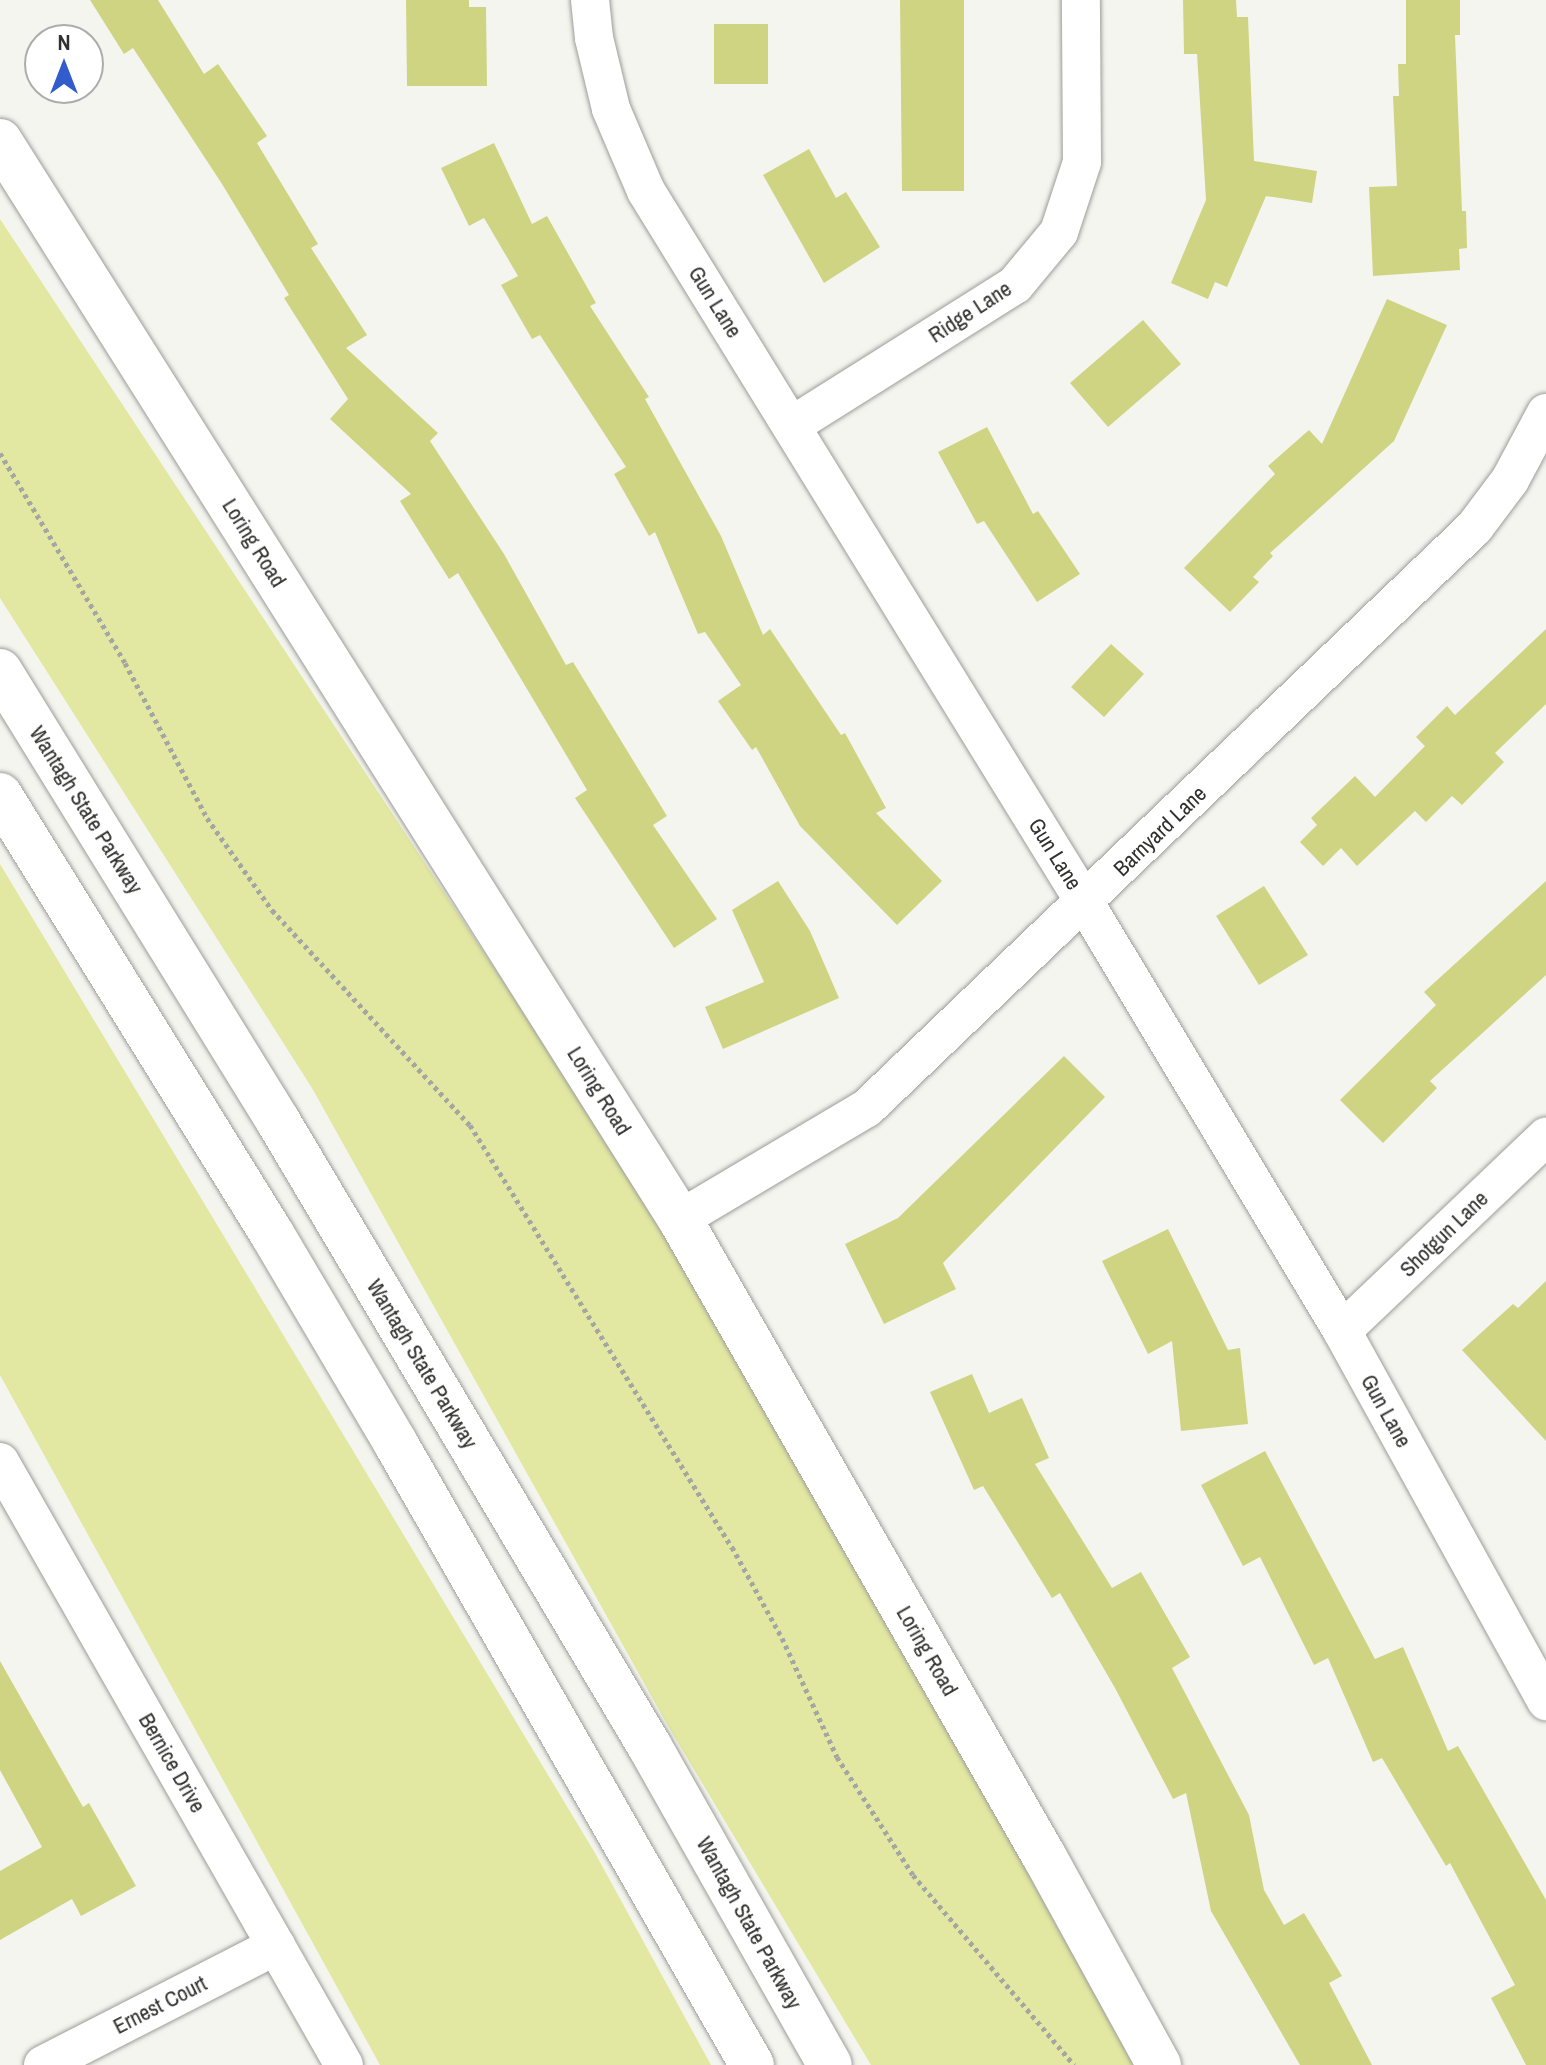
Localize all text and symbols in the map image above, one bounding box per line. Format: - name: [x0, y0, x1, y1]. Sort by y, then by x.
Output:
- north arrow: [24, 24, 104, 104]
- text: N: [57, 27, 71, 57]
- street label: Gun Lane: [683, 261, 747, 343]
- street label: Ridge Lane: [924, 276, 1016, 348]
- street label: Loring Road: [216, 494, 292, 592]
- street label: Wantagh State Parkway: [24, 721, 148, 899]
- street label: Barnyard Lane: [1108, 780, 1212, 882]
- street label: Gun Lane: [1023, 813, 1087, 895]
- street label: Loring Road: [561, 1042, 637, 1140]
- street label: Shotgun Lane: [1394, 1185, 1494, 1283]
- street label: Wantagh State Parkway: [361, 1275, 483, 1453]
- street label: Gun Lane: [1355, 1370, 1417, 1452]
- street label: Loring Road: [891, 1601, 963, 1701]
- street label: Bernice Drive: [133, 1709, 211, 1817]
- street label: Wantagh State Parkway: [691, 1832, 807, 2014]
- street label: Ernest Court: [109, 1970, 211, 2040]

